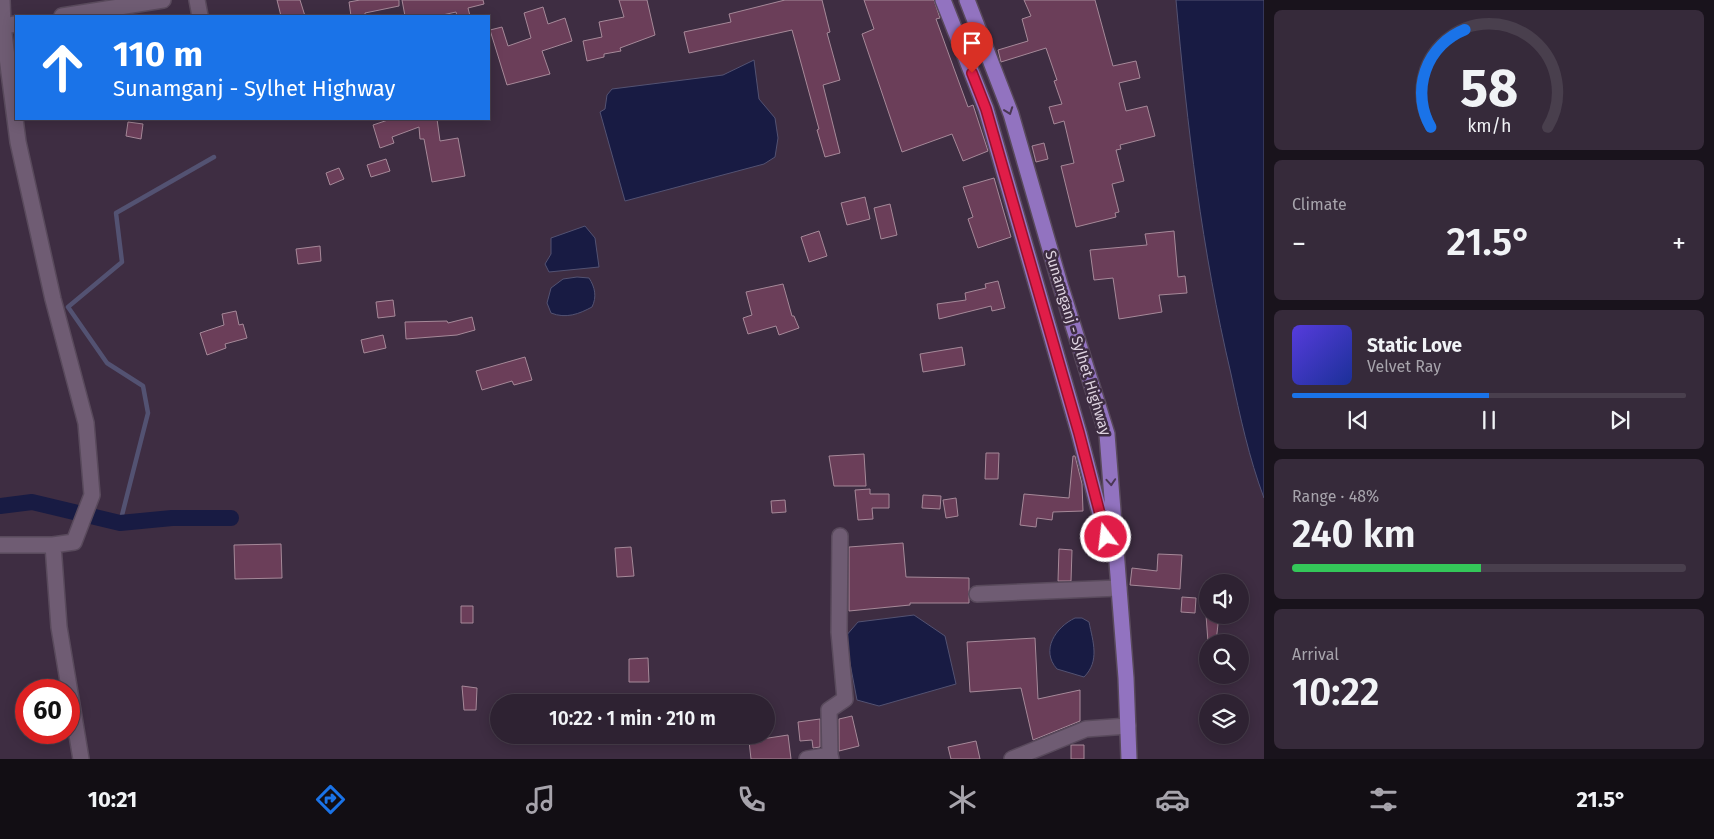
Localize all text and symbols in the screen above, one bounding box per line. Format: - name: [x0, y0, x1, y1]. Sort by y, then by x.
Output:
- pin: [951, 22, 993, 73]
- icon: arrive: [958, 29, 986, 57]
- text: 110 m: [113, 33, 203, 75]
- icon: ahead: [30, 35, 95, 100]
- text: 58: [1460, 57, 1518, 120]
- text: Sunamganj - Sylhet Highway: [113, 75, 395, 102]
- one-way arrow: [1003, 106, 1013, 115]
- text: km/h: [1467, 115, 1511, 137]
- text: Climate: [1292, 195, 1347, 214]
- text: 21.5°: [1447, 219, 1531, 265]
- text: −: [1292, 227, 1306, 260]
- text: +: [1672, 227, 1686, 260]
- street label: Sunamganj - Sylhet Highway: [1041, 248, 1115, 438]
- text: Static Love: [1367, 334, 1462, 357]
- text: Velvet Ray: [1367, 357, 1441, 376]
- icon: previous: [1344, 406, 1372, 434]
- icon: pause: [1475, 406, 1503, 434]
- icon: next: [1606, 406, 1634, 434]
- one-way arrow: [1105, 479, 1116, 487]
- text: Range · 48%: [1292, 487, 1379, 506]
- position arrow: [1079, 510, 1131, 562]
- text: 240 km: [1292, 511, 1416, 557]
- map controls: [1199, 574, 1249, 744]
- button: sound: [1199, 574, 1249, 624]
- button: search: [1199, 634, 1249, 684]
- text: Arrival: [1292, 645, 1339, 664]
- text: 10:22: [1292, 669, 1379, 715]
- speed limit sign: 60: [15, 679, 80, 744]
- button: layers: [1199, 694, 1249, 744]
- text: 10:22 · 1 min · 210 m: [549, 707, 716, 730]
- icon: directions: [313, 782, 348, 817]
- icon: music: [523, 782, 558, 817]
- icon: phone: [734, 782, 769, 817]
- icon: climate: [945, 782, 980, 817]
- icon: car: [1155, 782, 1190, 817]
- icon: filters: [1366, 782, 1401, 817]
- text: 10:21: [88, 786, 137, 813]
- text: 21.5°: [1577, 786, 1626, 813]

